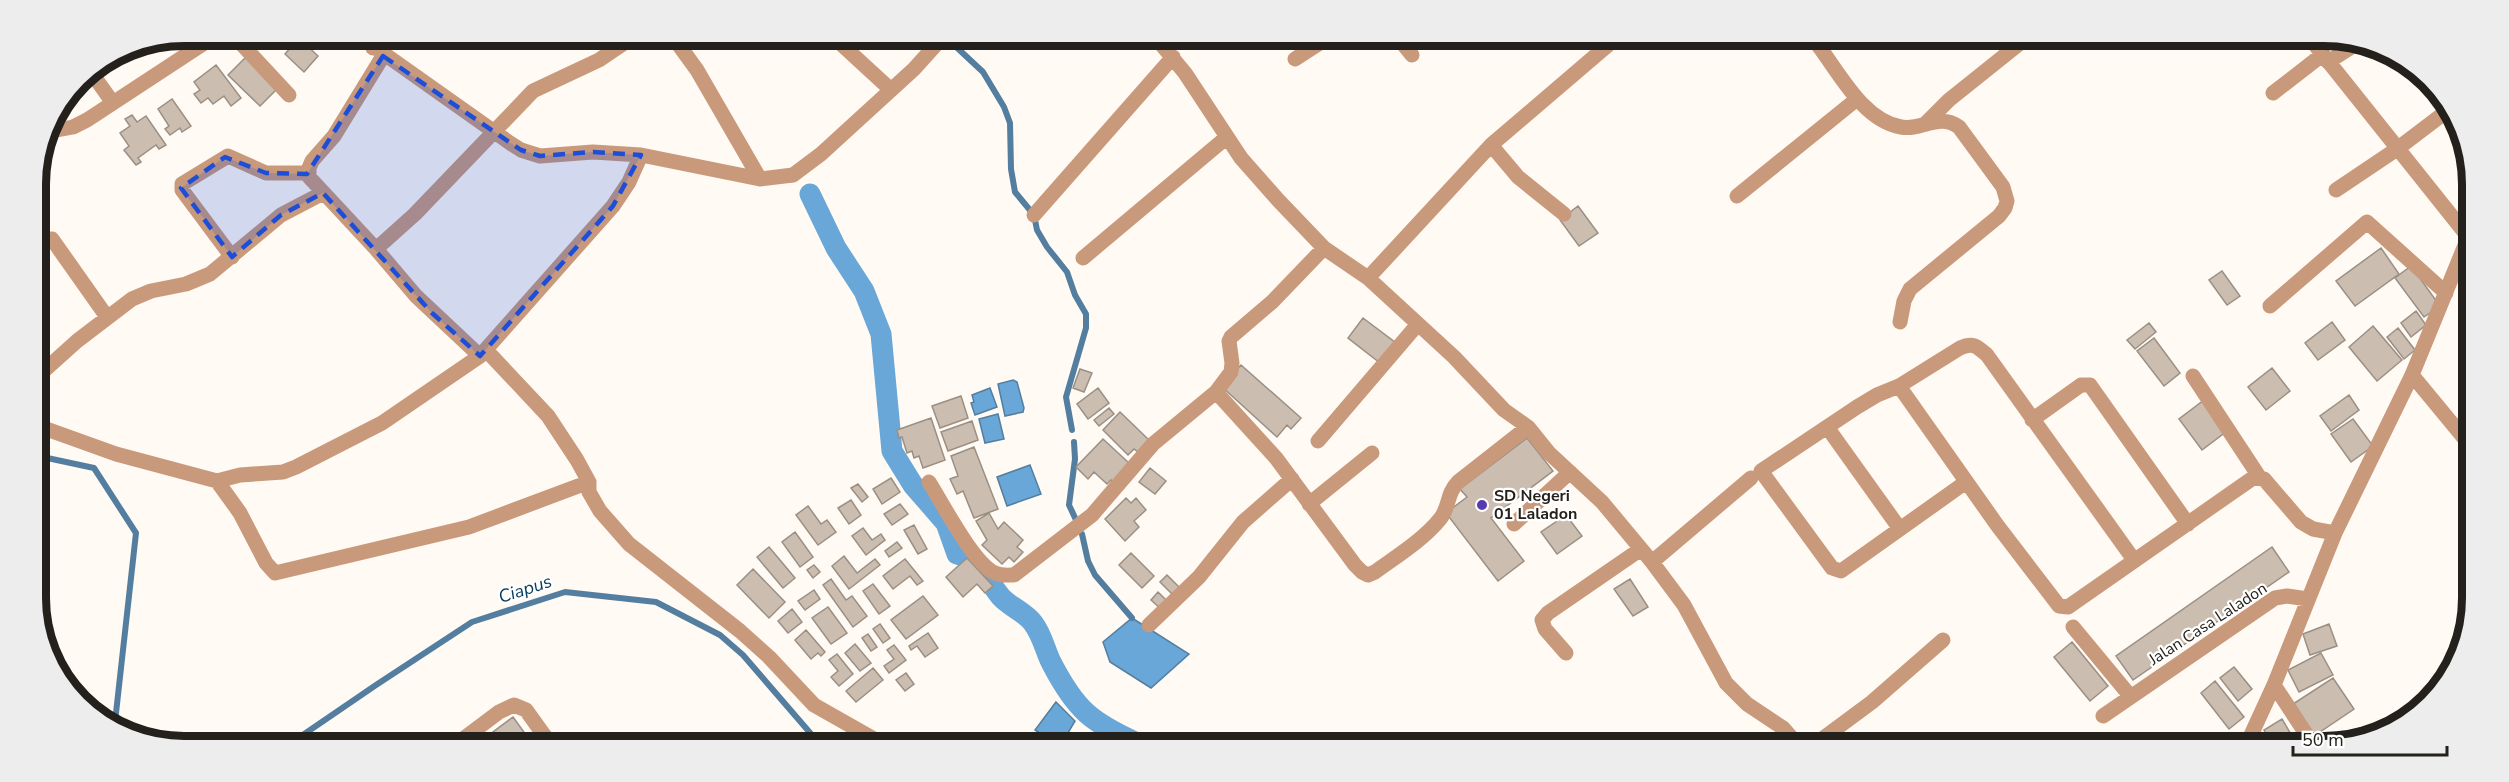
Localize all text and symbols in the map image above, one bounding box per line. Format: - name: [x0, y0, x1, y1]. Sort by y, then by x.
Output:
- place label: SD Negeri 01 Laladon: [1494, 485, 1577, 525]
- marker: SD Negeri 01 Laladon: [1475, 498, 1489, 512]
- water label: Ciapus: [495, 569, 555, 609]
- street label: Jalan Casa Laladon: [2144, 577, 2271, 671]
- scale bar: [2293, 719, 2448, 757]
- text: 50 m: [2302, 728, 2344, 752]

